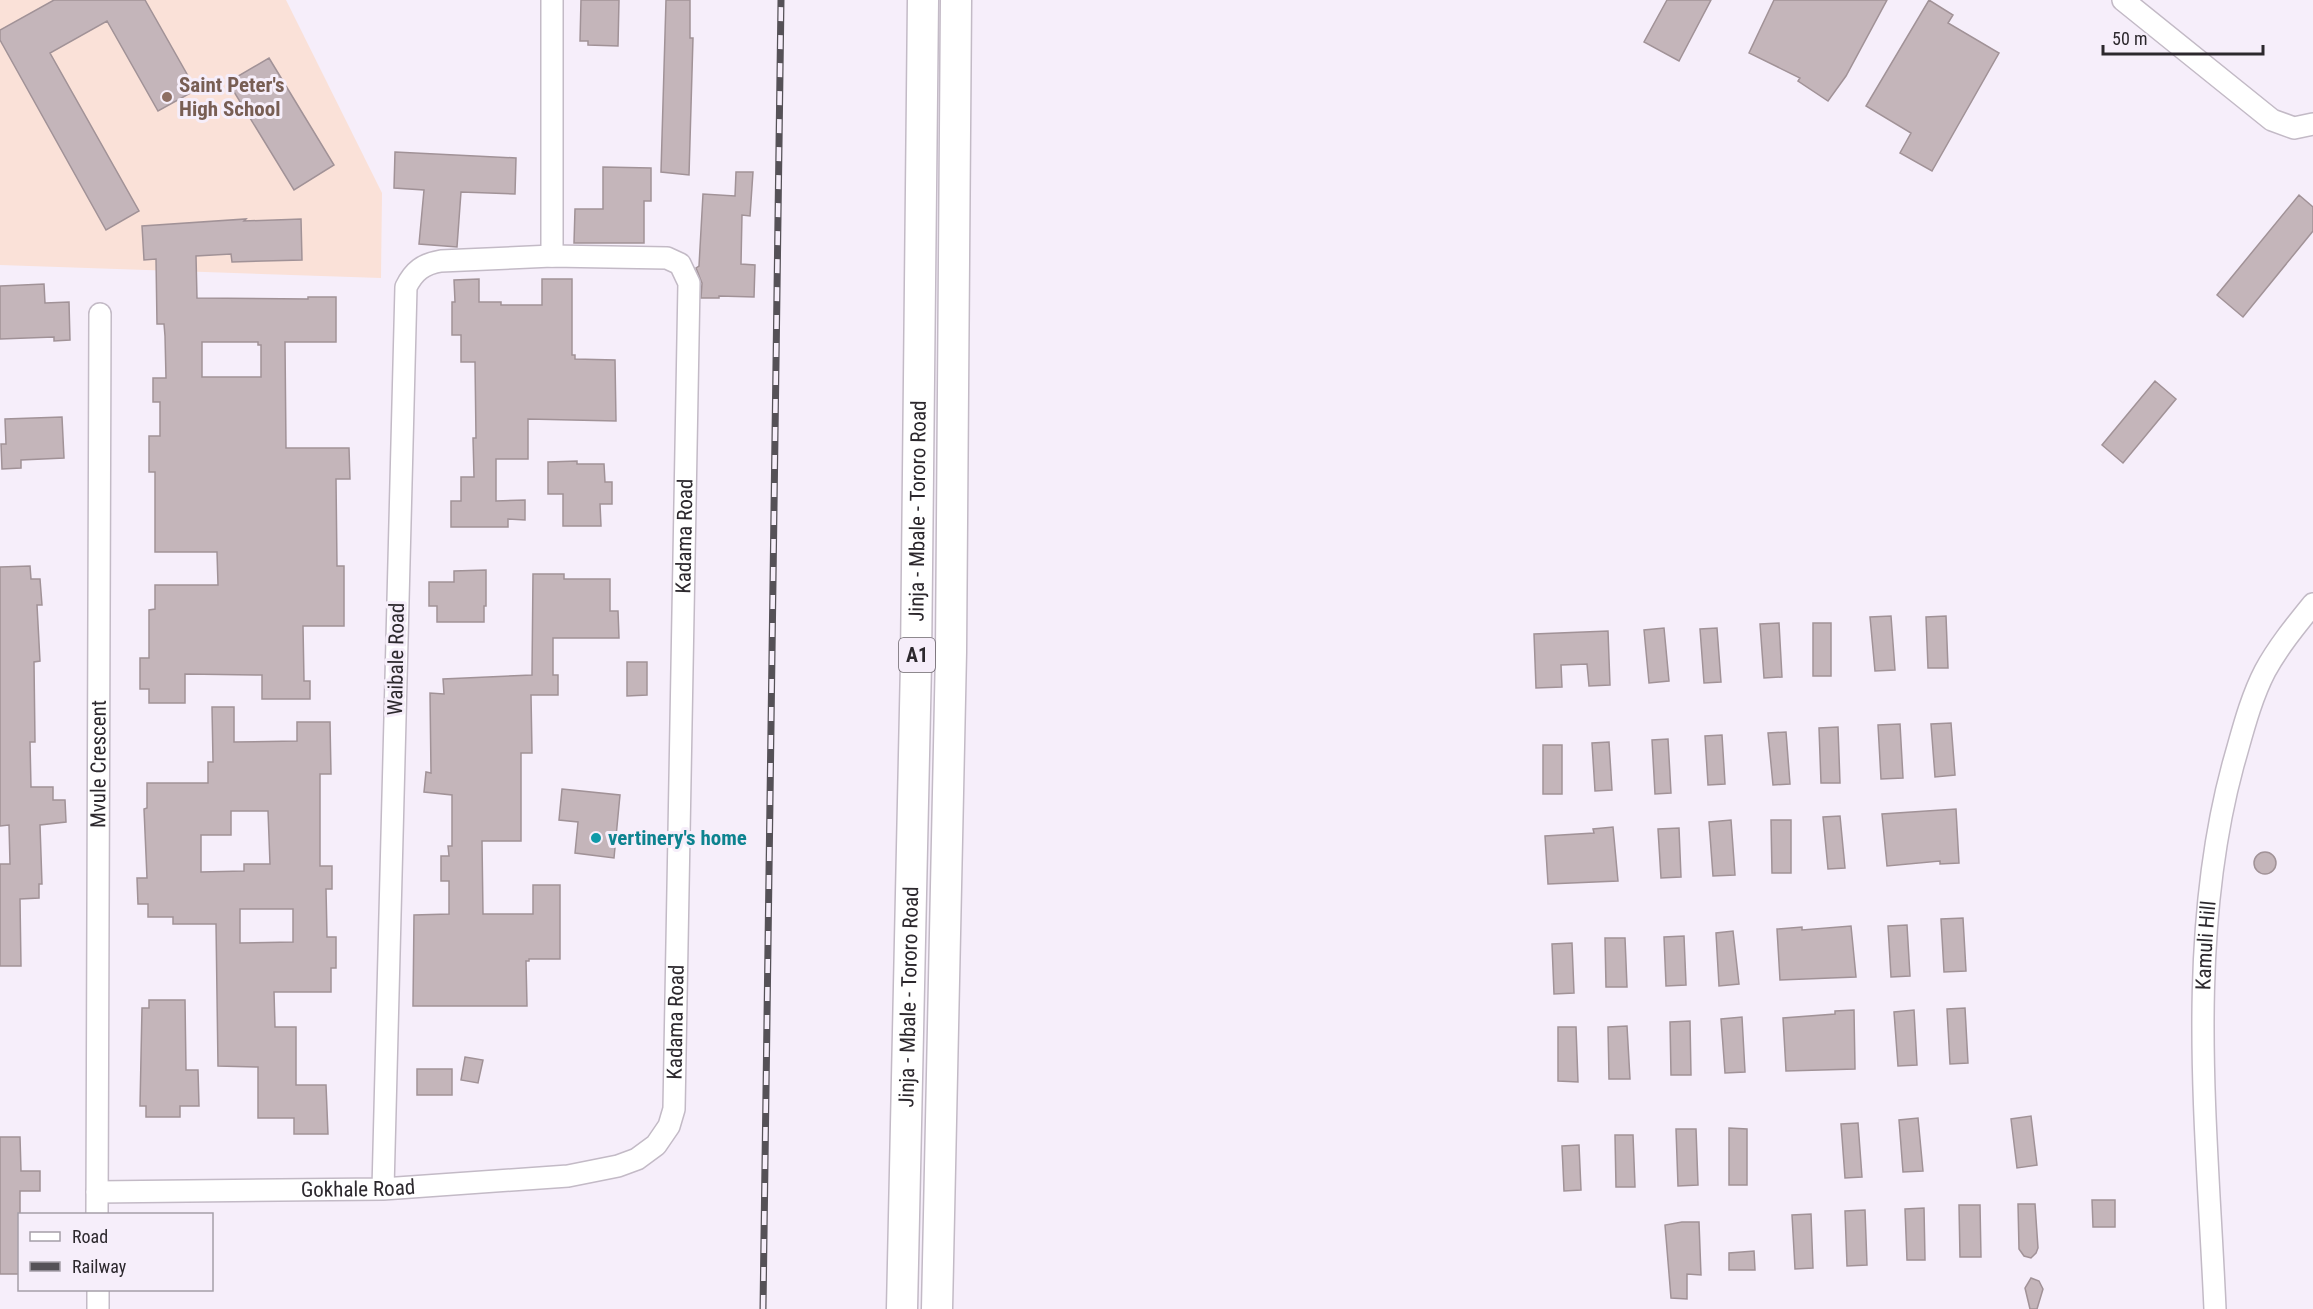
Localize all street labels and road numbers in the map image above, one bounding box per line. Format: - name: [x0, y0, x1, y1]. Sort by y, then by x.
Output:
- street label: Jinja - Mbale - Tororo Road: [904, 400, 931, 622]
- street label: Kadama Road: [671, 478, 697, 594]
- street label: Waibale Road: [383, 602, 409, 716]
- road number: A1: [899, 638, 935, 672]
- street label: Mvule Crescent: [86, 700, 111, 828]
- street label: Jinja - Mbale - Tororo Road: [894, 886, 923, 1108]
- street label: Kamuli Hill: [2191, 900, 2221, 990]
- street label: Kadama Road: [663, 964, 689, 1080]
- street label: Gokhale Road: [301, 1175, 416, 1202]

